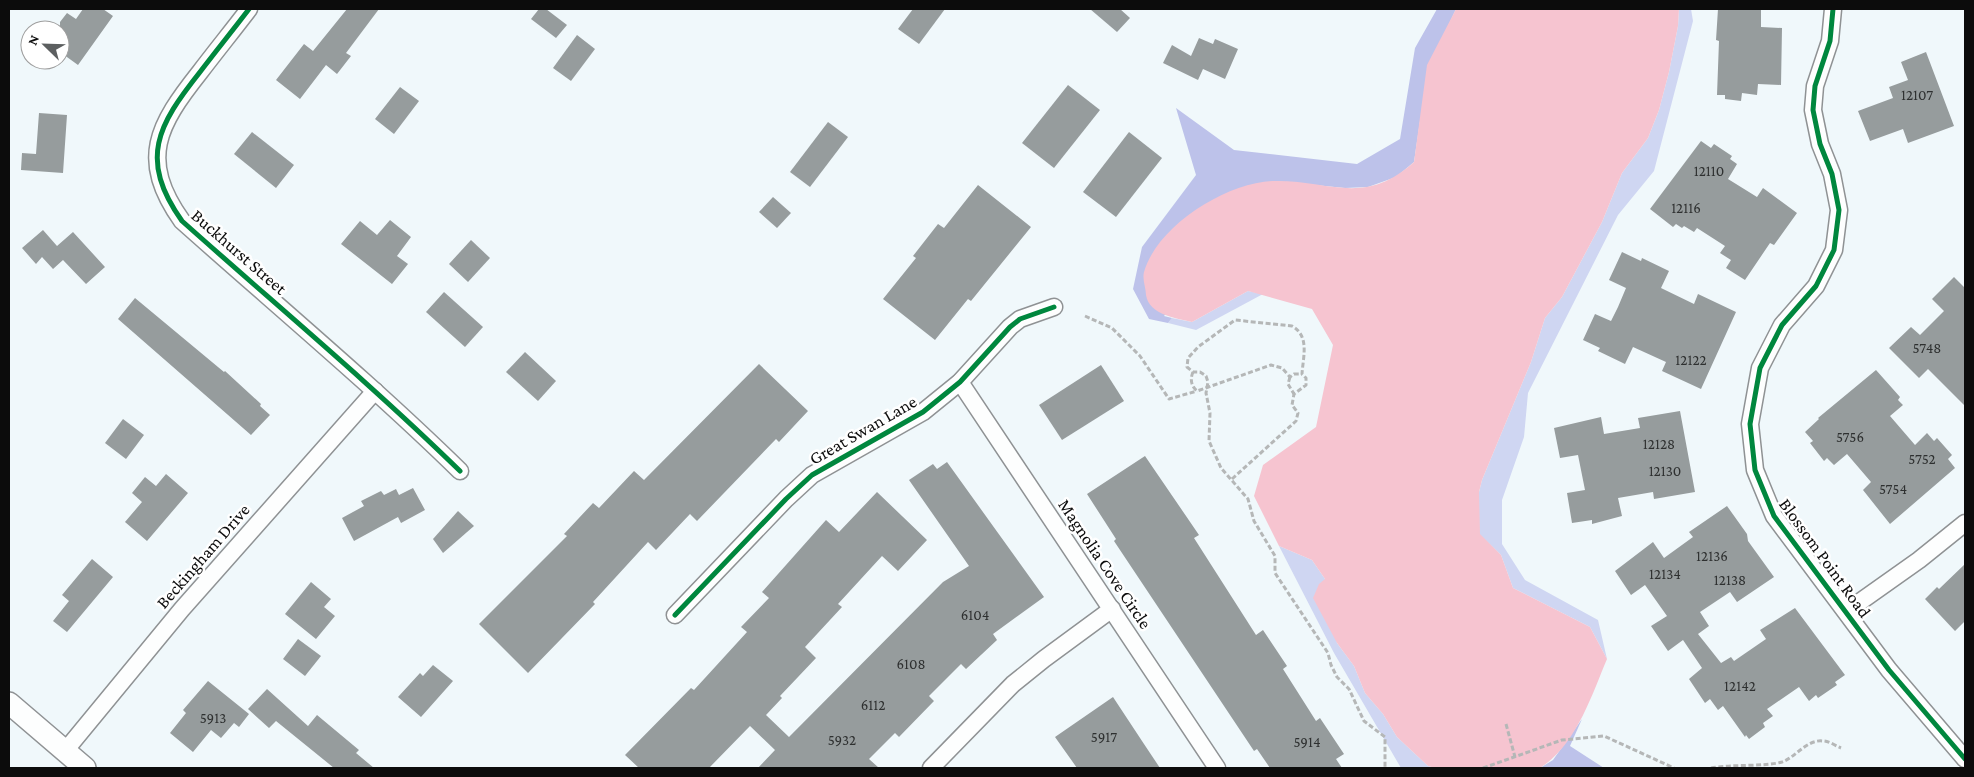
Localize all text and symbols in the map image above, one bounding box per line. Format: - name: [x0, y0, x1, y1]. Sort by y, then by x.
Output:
- north arrow: [20, 20, 70, 70]
- text: N: [24, 32, 42, 47]
- house number: 12107: [1901, 87, 1933, 103]
- house number: 12110: [1694, 163, 1724, 179]
- house number: 12116: [1671, 200, 1701, 216]
- street label: Buckhurst Street: [187, 205, 291, 299]
- house number: 5748: [1913, 340, 1941, 356]
- house number: 12122: [1675, 352, 1707, 368]
- street label: Great Swan Lane: [806, 391, 920, 469]
- house number: 5756: [1836, 429, 1864, 445]
- house number: 12128: [1643, 436, 1675, 452]
- house number: 5752: [1908, 451, 1936, 467]
- house number: 12130: [1649, 463, 1681, 479]
- house number: 5754: [1879, 481, 1907, 497]
- street label: Magnolia Cove Circle: [1054, 495, 1156, 633]
- street label: Blossom Point Road: [1775, 495, 1875, 622]
- street label: Beckingham Drive: [152, 500, 254, 612]
- house number: 12136: [1696, 548, 1728, 564]
- house number: 12134: [1649, 566, 1681, 582]
- house number: 12138: [1714, 572, 1746, 588]
- house number: 6104: [961, 607, 989, 623]
- house number: 6108: [896, 656, 926, 672]
- house number: 12142: [1724, 678, 1756, 694]
- house number: 6112: [861, 697, 885, 713]
- house number: 5913: [200, 710, 226, 726]
- house number: 5917: [1091, 729, 1117, 745]
- house number: 5932: [828, 732, 856, 748]
- house number: 5914: [1293, 734, 1321, 750]

